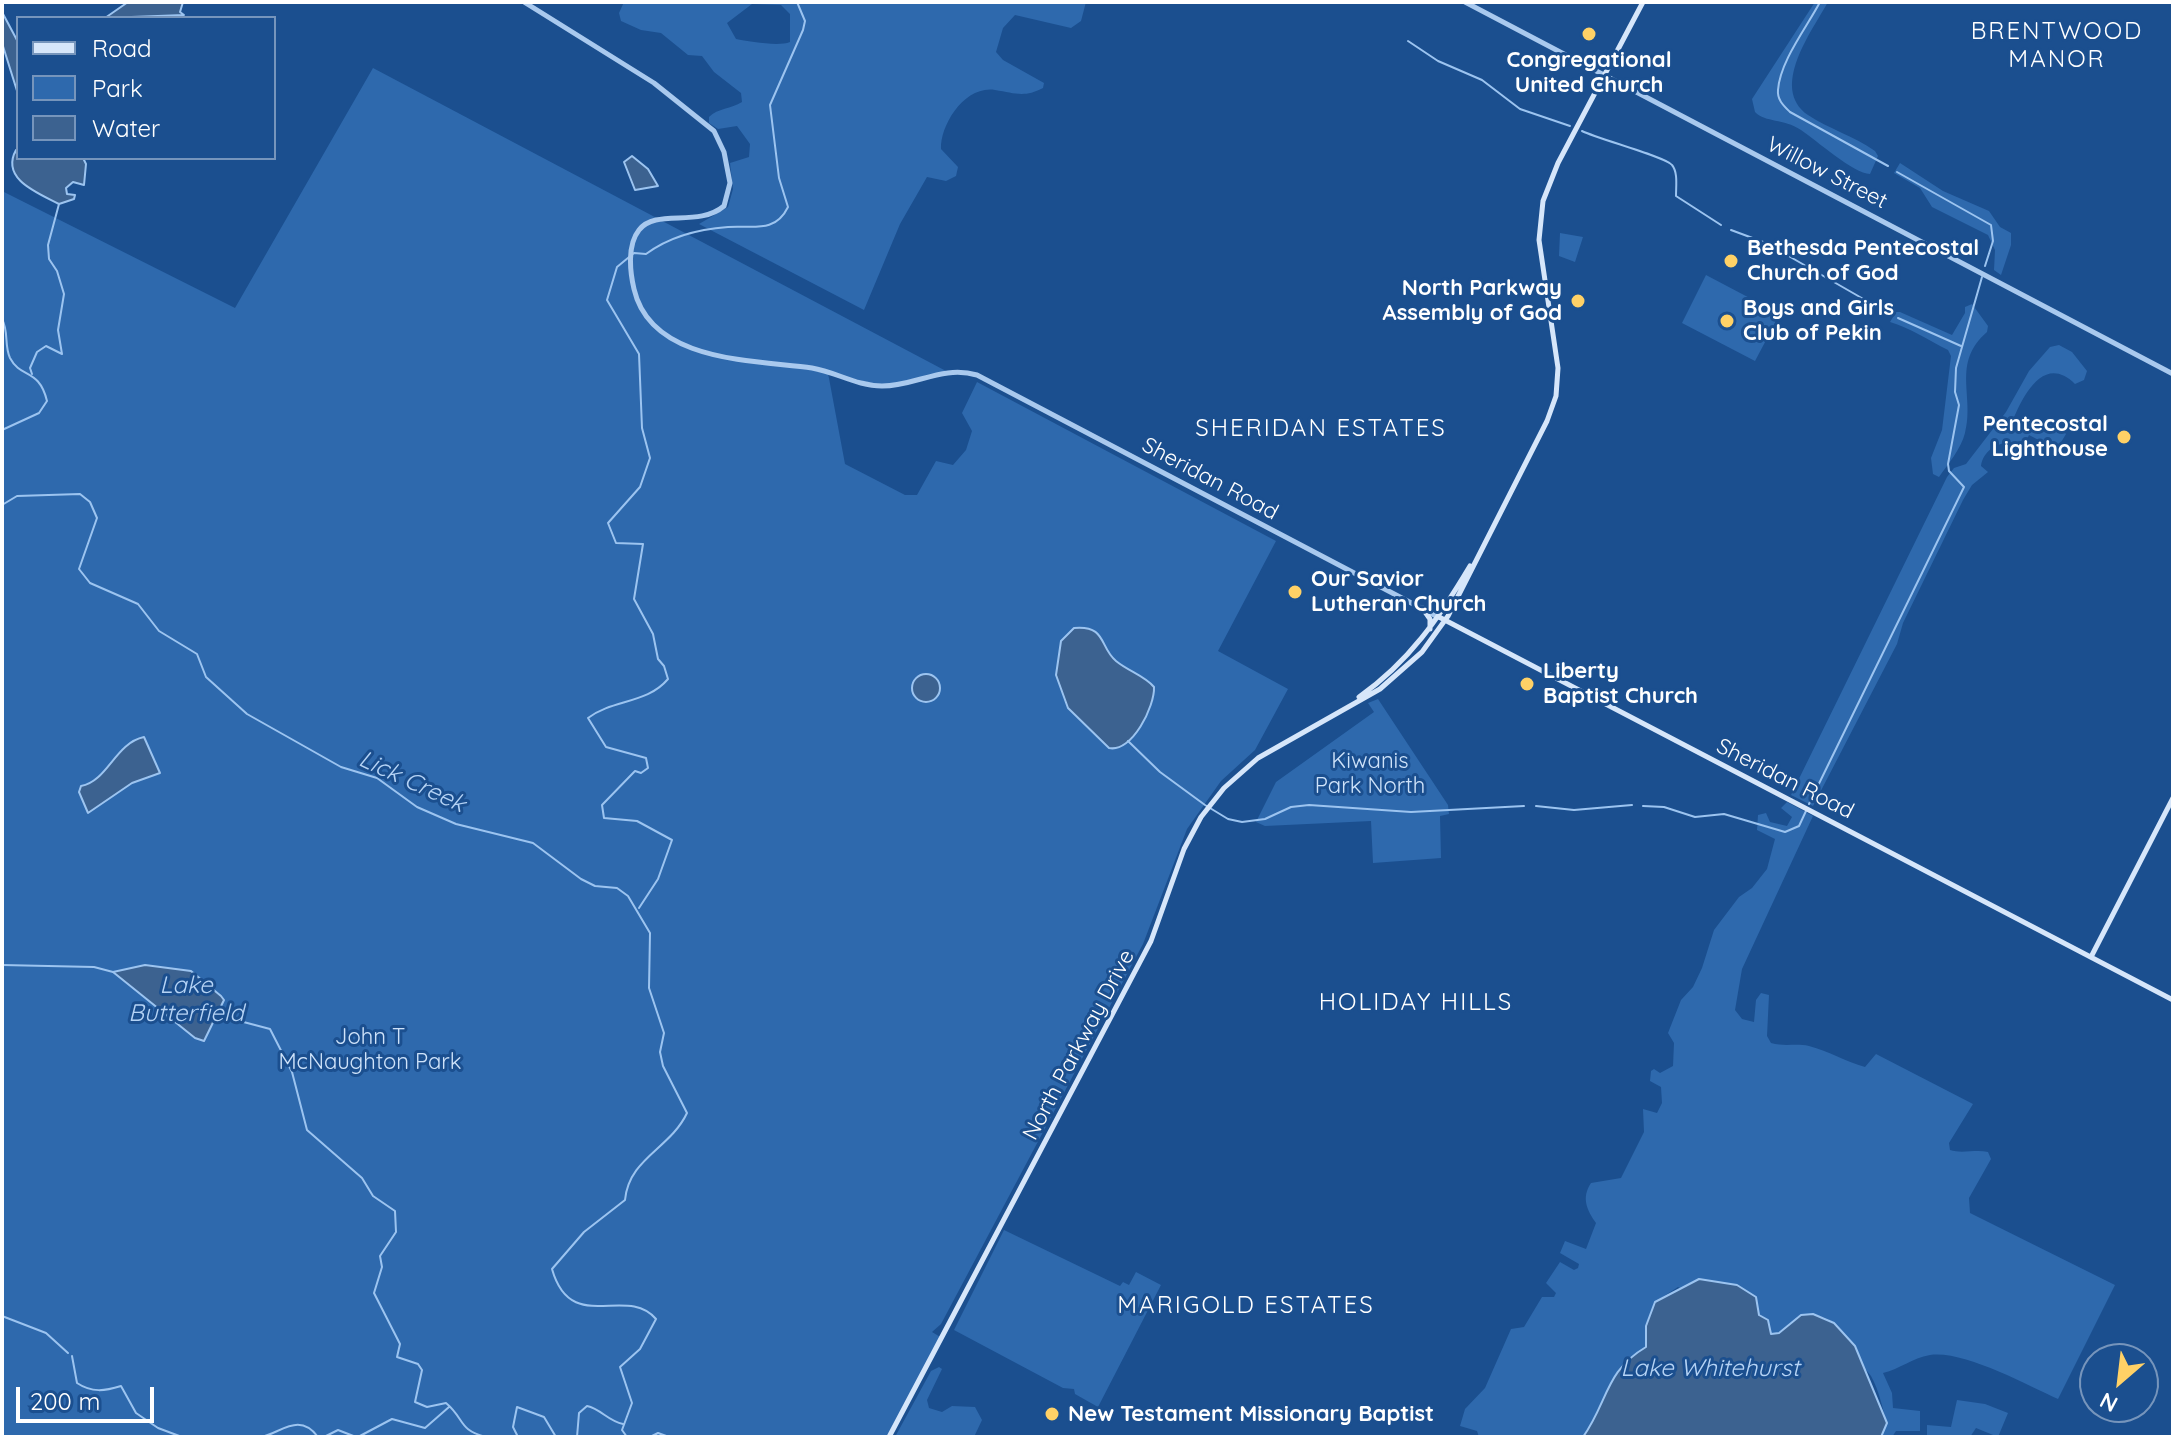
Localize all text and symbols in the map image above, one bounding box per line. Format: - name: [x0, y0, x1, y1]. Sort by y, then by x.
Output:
- legend: [16, 16, 276, 160]
- district label: BRENTWOOD MANOR: [1971, 18, 2143, 74]
- marker: Congregational United Church: [1580, 25, 1598, 43]
- text: Road: [92, 33, 152, 63]
- place label: Congregational United Church: [1506, 47, 1672, 98]
- text: Park: [92, 73, 143, 103]
- text: Water: [92, 113, 160, 143]
- street label: Willow Street: [1762, 131, 1892, 215]
- place label: Bethesda Pentecostal Church of God: [1747, 235, 1979, 286]
- marker: Bethesda Pentecostal Church of God: [1722, 252, 1740, 270]
- place label: North Parkway Assembly of God: [1383, 275, 1562, 326]
- marker: North Parkway Assembly of God: [1569, 292, 1587, 310]
- place label: Boys and Girls Club of Pekin: [1743, 295, 1894, 346]
- marker: Boys and Girls Club of Pekin: [1718, 312, 1736, 330]
- place label: Pentecostal Lighthouse: [1982, 411, 2108, 462]
- district label: SHERIDAN ESTATES: [1195, 415, 1447, 443]
- marker: Pentecostal Lighthouse: [2115, 428, 2133, 446]
- street label: Sheridan Road: [1137, 432, 1283, 526]
- place label: Our Savior Lutheran Church: [1311, 566, 1487, 618]
- marker: Our Savior Lutheran Church: [1286, 583, 1304, 601]
- place label: Liberty Baptist Church: [1543, 658, 1698, 710]
- marker: Liberty Baptist Church: [1518, 675, 1536, 693]
- street label: Sheridan Road: [1712, 733, 1858, 825]
- water label: Lick Creek: [354, 745, 470, 819]
- park label: Kiwanis Park North: [1315, 748, 1425, 800]
- street label: North Parkway Drive: [1018, 945, 1140, 1145]
- water label: Lake Butterfield: [128, 972, 244, 1028]
- district label: HOLIDAY HILLS: [1319, 989, 1513, 1017]
- park label: John T McNaughton Park: [278, 1024, 462, 1076]
- district label: MARIGOLD ESTATES: [1117, 1292, 1375, 1320]
- north arrow: [2079, 1343, 2159, 1423]
- water label: Lake Whitehurst: [1620, 1355, 1800, 1383]
- scale bar: [20, 1371, 158, 1421]
- text: 200 m: [30, 1386, 100, 1416]
- text: N: [2095, 1386, 2122, 1419]
- place label: New Testament Missionary Baptist: [1068, 1401, 1434, 1427]
- marker: New Testament Missionary Baptist: [1043, 1405, 1061, 1423]

